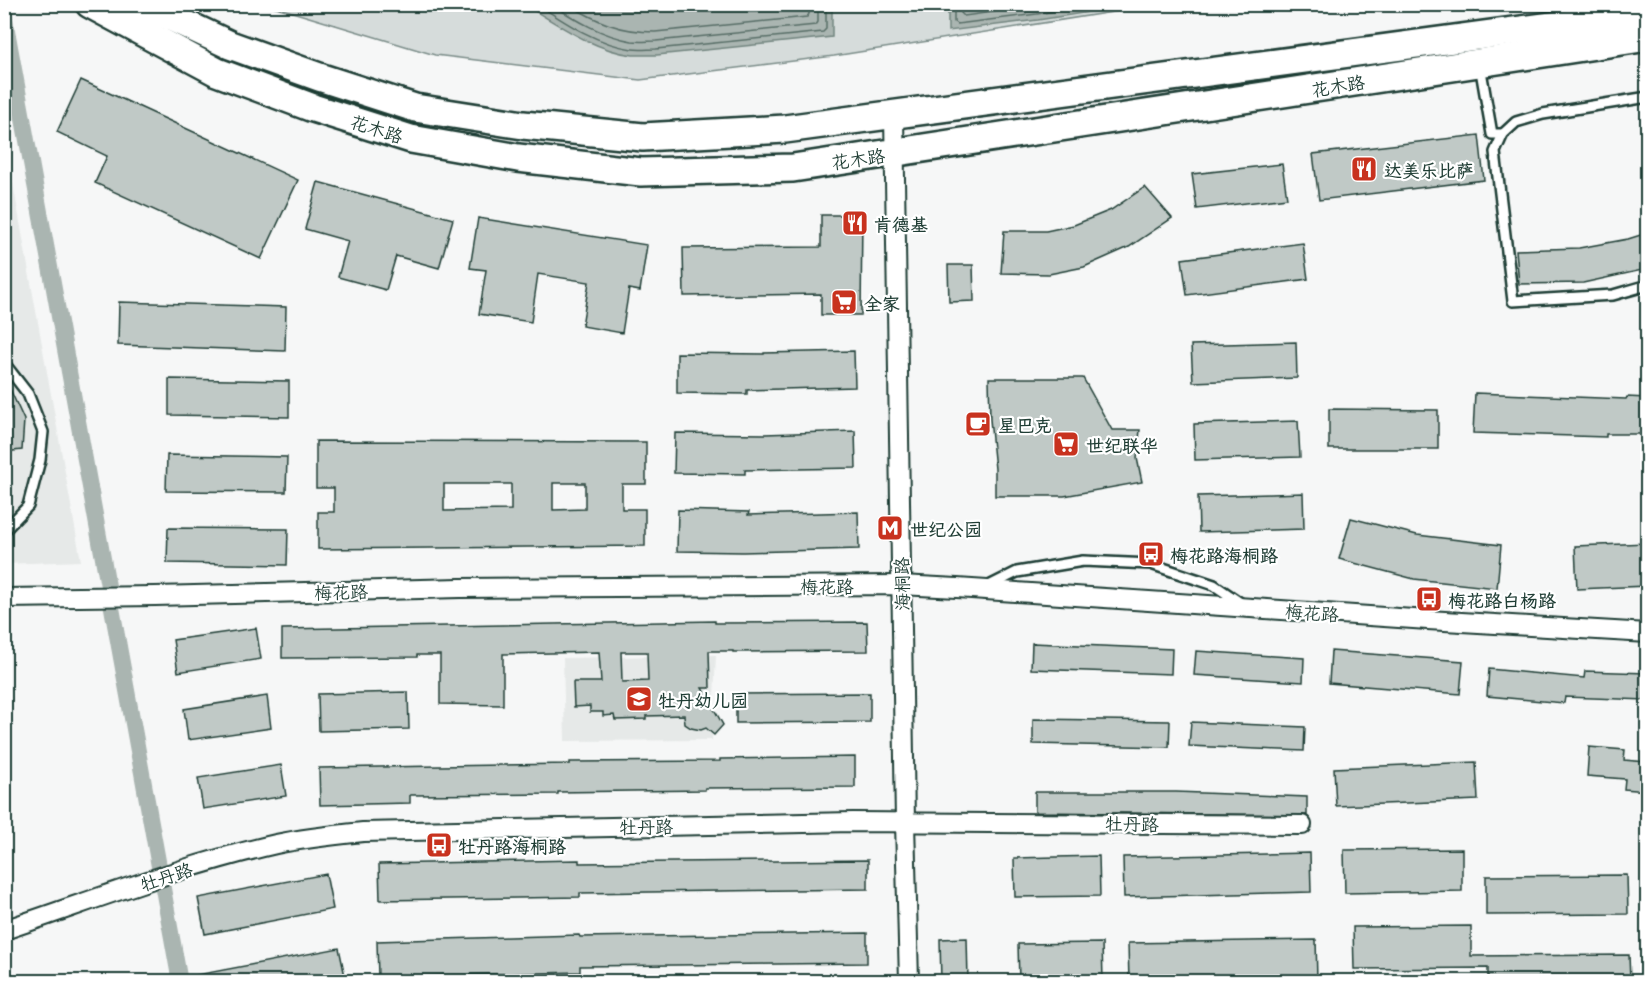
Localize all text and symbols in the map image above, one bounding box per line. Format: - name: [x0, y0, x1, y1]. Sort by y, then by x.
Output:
- street label: 花木路: [1309, 67, 1367, 103]
- street label: 花木路: [347, 107, 407, 149]
- street label: 花木路: [829, 141, 887, 175]
- restaurant icon: 达美乐比萨: [1349, 154, 1379, 184]
- place label: 达美乐比萨: [1384, 156, 1474, 183]
- restaurant icon: 肯德基: [840, 208, 870, 238]
- place label: 肯德基: [874, 210, 928, 237]
- supermarket icon: 全家: [829, 287, 859, 317]
- place label: 全家: [864, 289, 900, 316]
- cafe icon: 星巴克: [963, 409, 993, 439]
- place label: 星巴克: [998, 411, 1052, 438]
- supermarket icon: 世纪联华: [1051, 429, 1081, 459]
- place label: 世纪联华: [1086, 431, 1158, 458]
- metro station icon: 世纪公园: [875, 513, 905, 543]
- place label: 世纪公园: [910, 515, 982, 542]
- bus stop icon: 梅花路海桐路: [1136, 539, 1166, 569]
- place label: 梅花路海桐路: [1170, 541, 1278, 568]
- street label: 海桐路: [887, 557, 915, 611]
- street label: 梅花路: [800, 572, 854, 599]
- street label: 梅花路: [314, 577, 368, 605]
- bus stop icon: 梅花路白杨路: [1414, 584, 1444, 614]
- place label: 梅花路白杨路: [1448, 586, 1556, 613]
- street label: 梅花路: [1284, 597, 1340, 627]
- school or university icon: 牡丹幼儿园: [624, 684, 654, 714]
- place label: 牡丹幼儿园: [658, 686, 748, 713]
- street label: 牡丹路: [1105, 809, 1159, 837]
- street label: 牡丹路: [619, 812, 673, 840]
- bus stop icon: 牡丹路海桐路: [424, 830, 454, 860]
- place label: 牡丹路海桐路: [458, 832, 566, 859]
- street label: 牡丹路: [136, 855, 196, 897]

